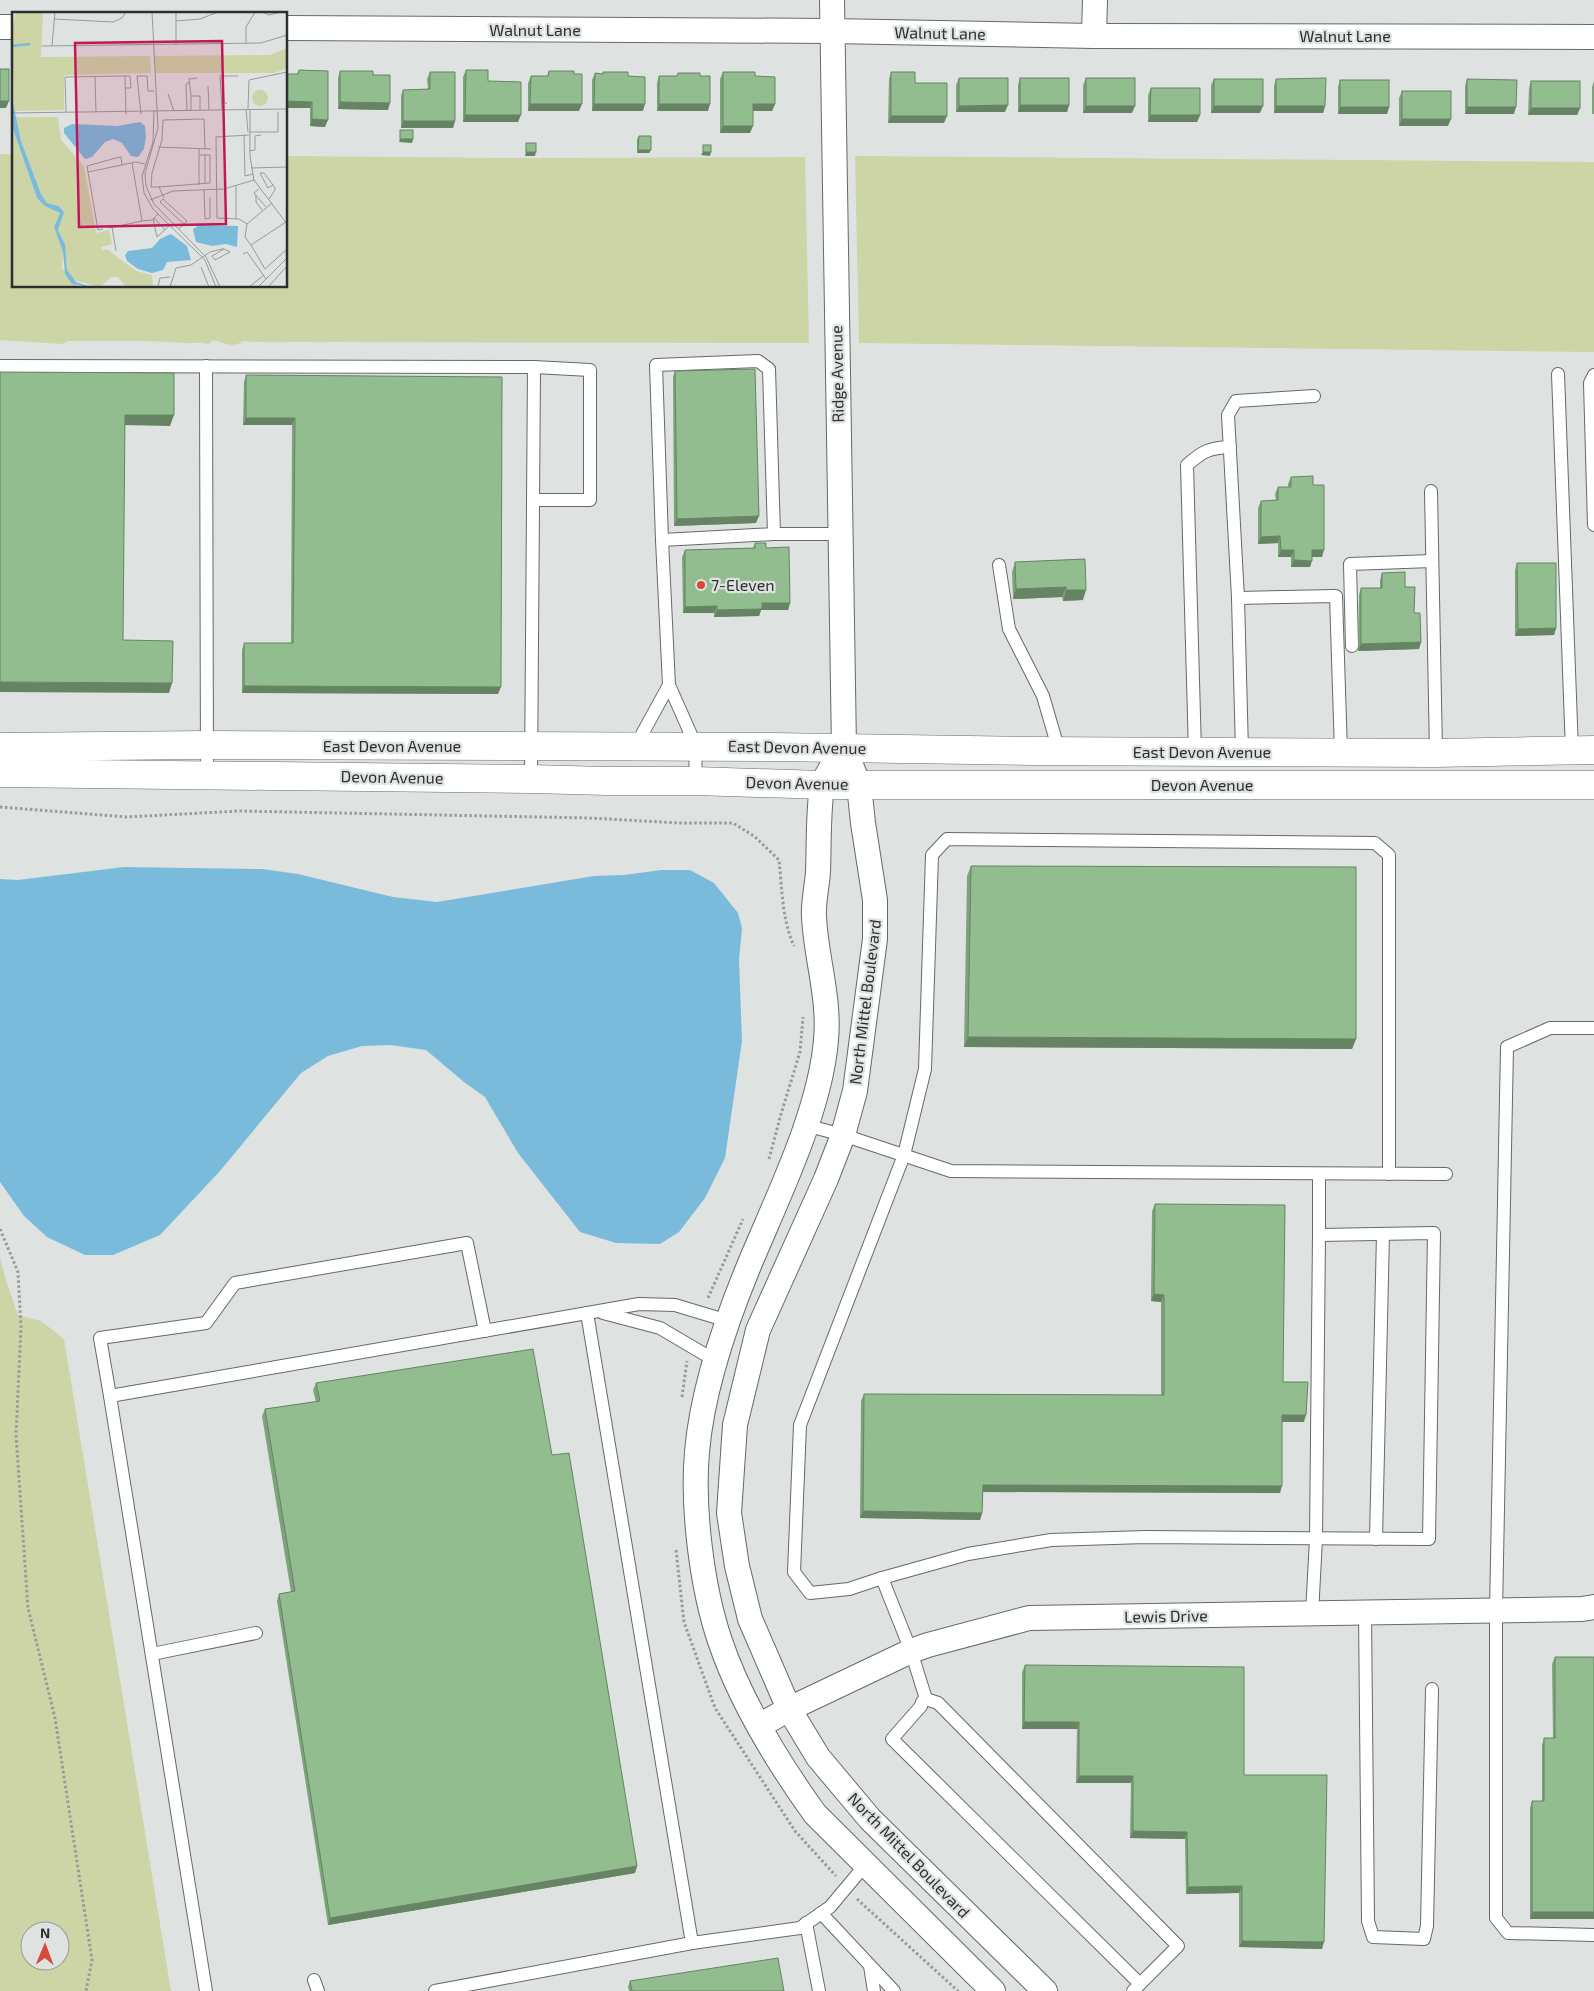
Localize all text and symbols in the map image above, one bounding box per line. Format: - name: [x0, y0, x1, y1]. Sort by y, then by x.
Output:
- inset map: [12, 12, 288, 288]
- street label: Walnut Lane: [489, 20, 581, 39]
- street label: Walnut Lane: [894, 22, 986, 43]
- street label: Walnut Lane: [1299, 26, 1391, 45]
- street label: Ridge Avenue: [826, 325, 847, 423]
- place label: 7-Eleven: [711, 575, 775, 594]
- marker: 7-Eleven: [695, 579, 707, 591]
- street label: East Devon Avenue: [323, 736, 461, 755]
- street label: East Devon Avenue: [728, 736, 866, 757]
- street label: East Devon Avenue: [1133, 742, 1271, 761]
- street label: Devon Avenue: [340, 766, 444, 787]
- street label: Devon Avenue: [745, 772, 849, 793]
- street label: Devon Avenue: [1151, 775, 1253, 794]
- street label: North Mittel Boulevard: [845, 918, 884, 1086]
- street label: Lewis Drive: [1124, 1605, 1208, 1626]
- street label: North Mittel Boulevard: [845, 1788, 974, 1921]
- north arrow: [20, 1921, 70, 1971]
- text: N: [40, 1924, 50, 1941]

